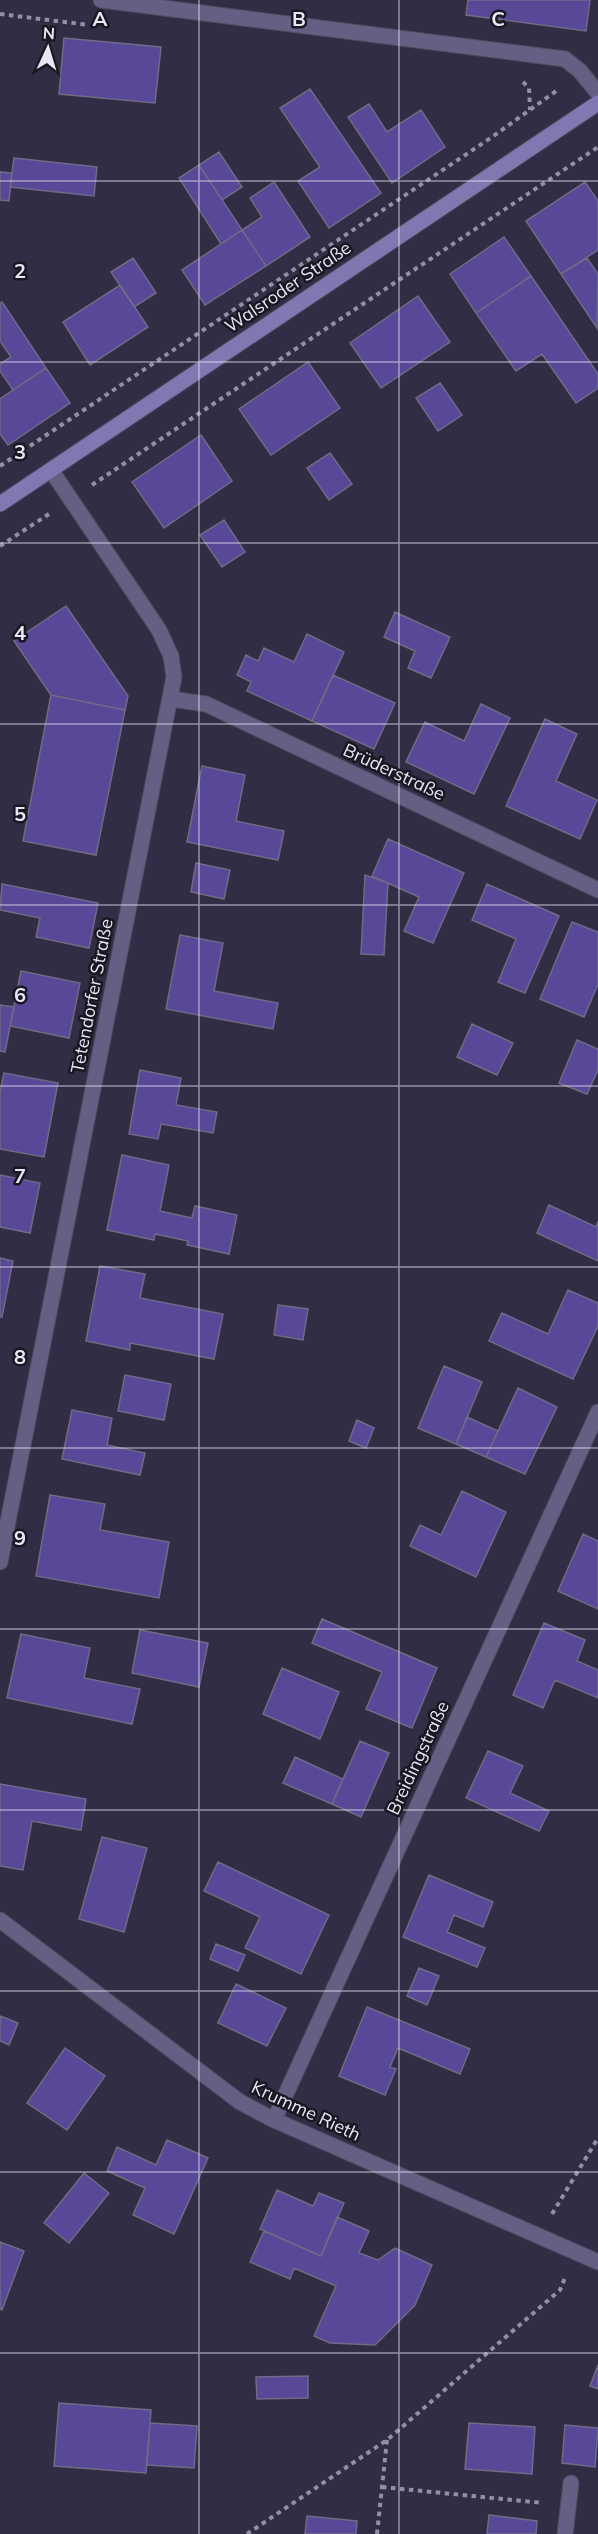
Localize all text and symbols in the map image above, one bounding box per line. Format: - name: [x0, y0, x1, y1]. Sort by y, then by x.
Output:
- text: A: [93, 6, 108, 31]
- text: B: [292, 6, 306, 31]
- text: C: [491, 6, 505, 31]
- north arrow: [18, 18, 78, 78]
- text: N: [42, 23, 56, 43]
- street label: Walsroder Straße: [220, 236, 355, 337]
- text: 2: [14, 258, 26, 283]
- text: 3: [14, 439, 26, 464]
- text: 4: [14, 620, 26, 645]
- street label: Brüderstraße: [340, 738, 449, 805]
- text: 5: [14, 801, 26, 826]
- street label: Tetendorfer Straße: [65, 917, 118, 1075]
- text: 6: [14, 982, 26, 1007]
- text: 7: [14, 1163, 26, 1188]
- text: 8: [14, 1344, 26, 1369]
- text: 9: [14, 1525, 26, 1550]
- street label: Breidingstraße: [381, 1697, 454, 1818]
- street label: Krumme Rieth: [248, 2075, 364, 2146]

